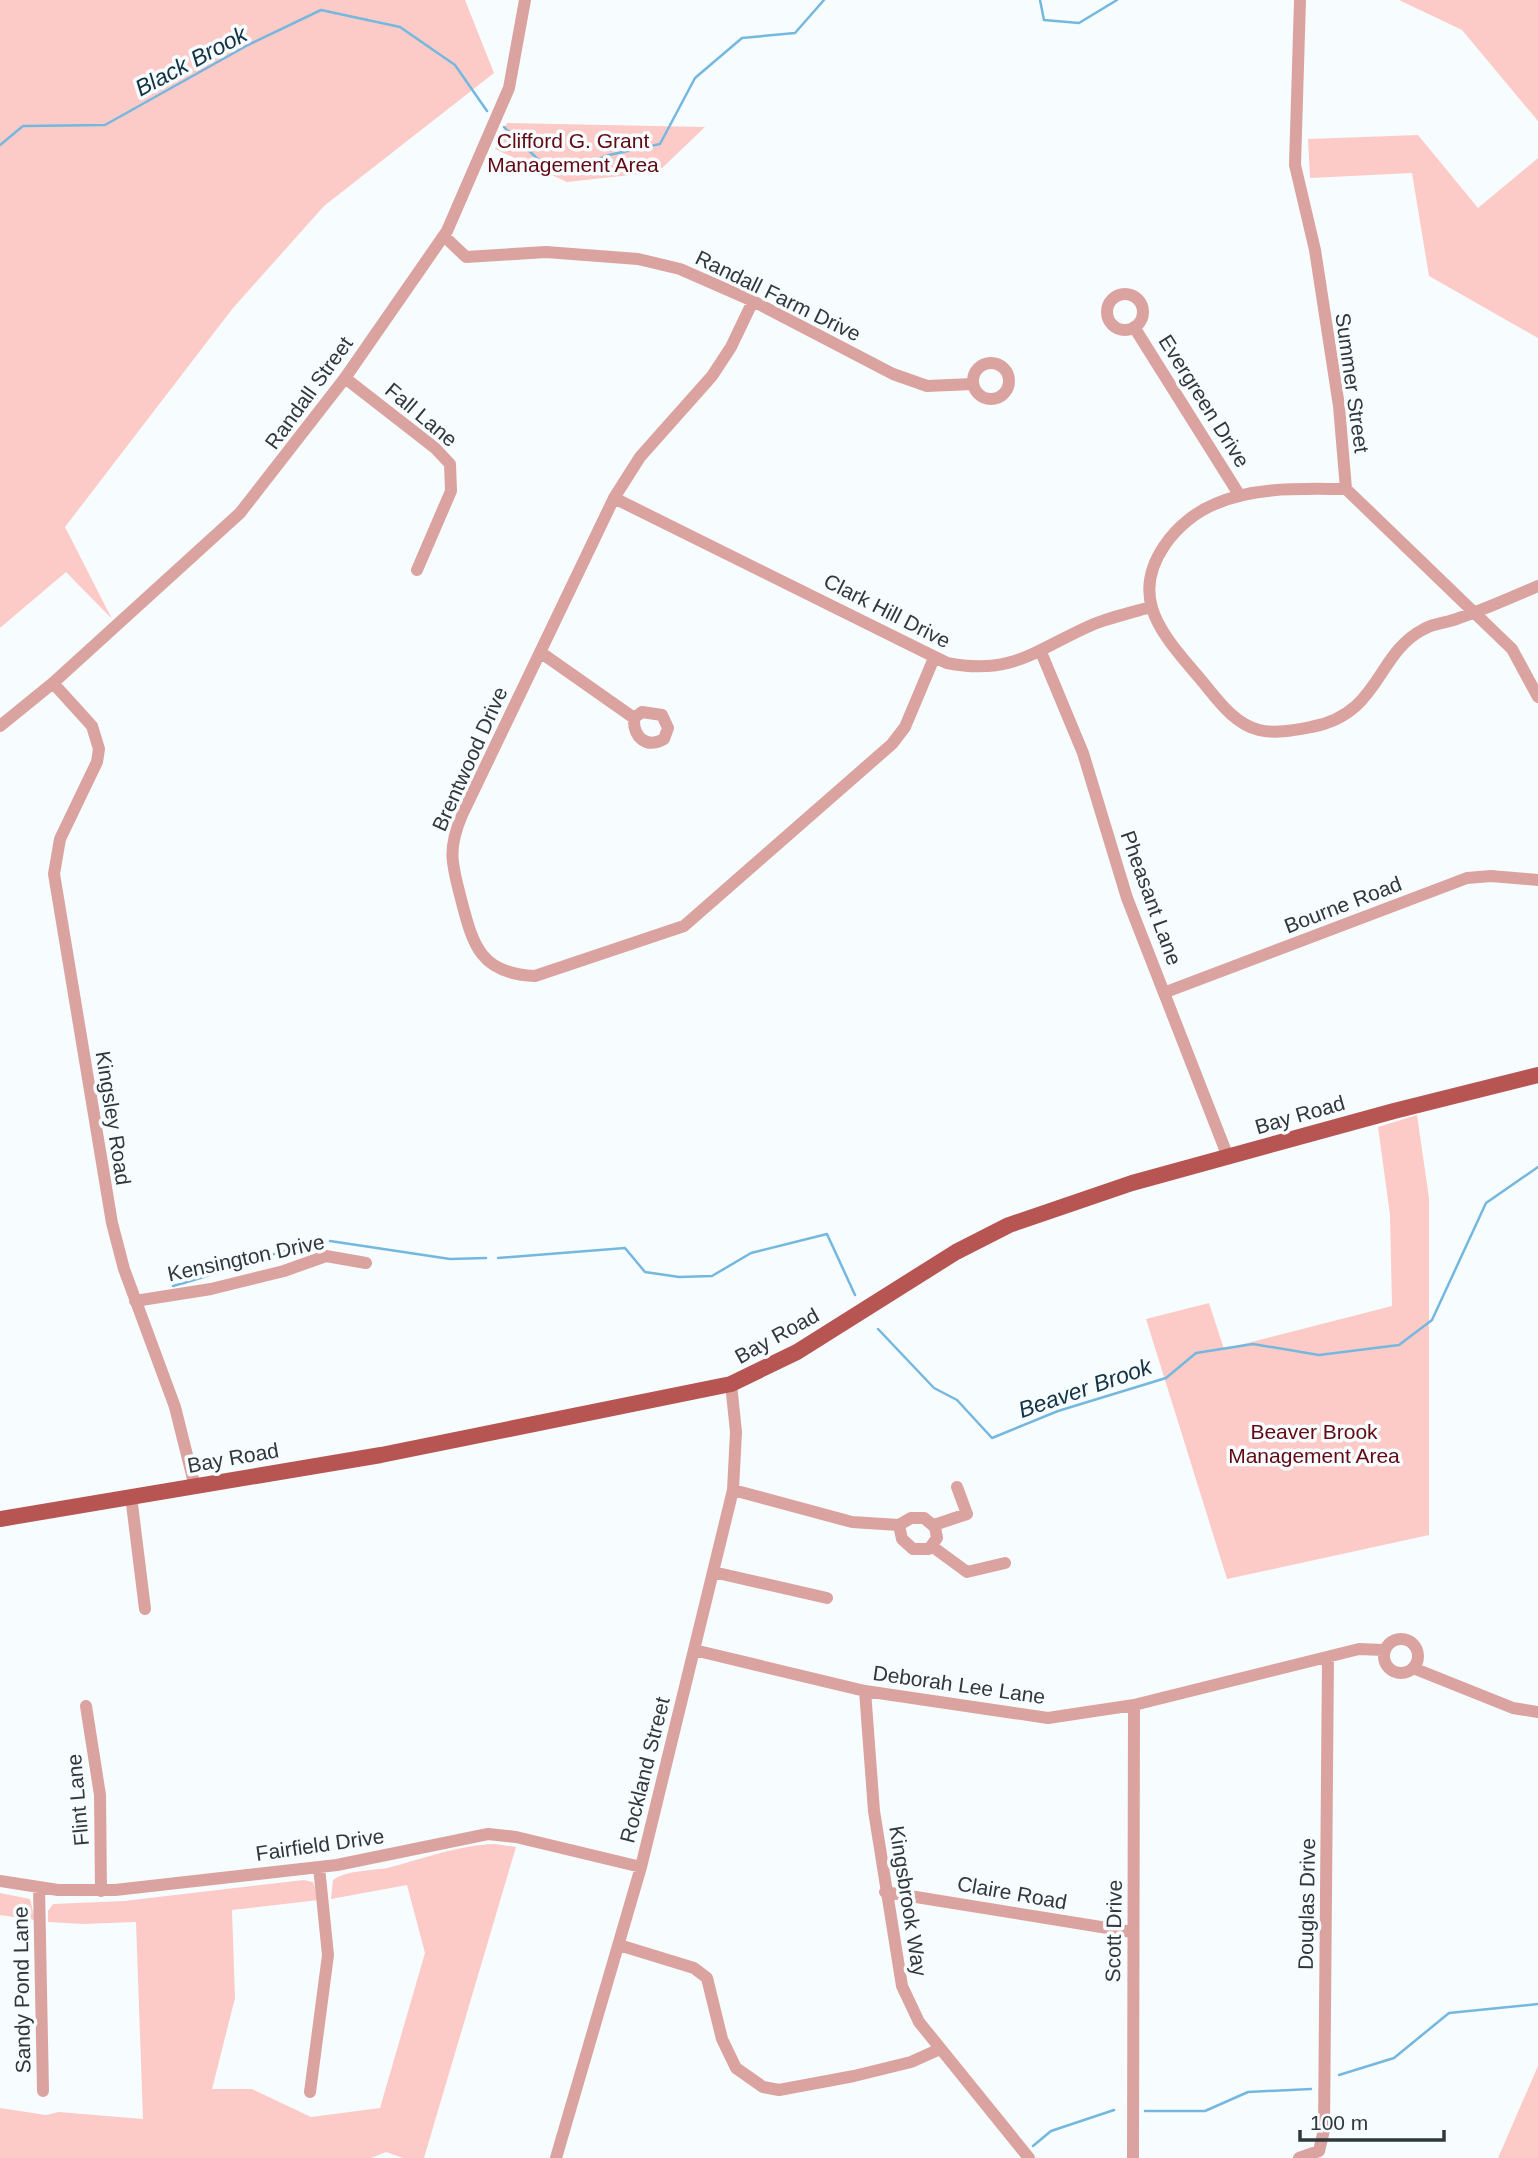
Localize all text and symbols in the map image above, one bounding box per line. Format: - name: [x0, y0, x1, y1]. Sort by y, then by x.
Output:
- water label: Black Brook: [131, 20, 253, 101]
- park label: Clifford G. Grant Management Area: [487, 129, 659, 176]
- street label: Randall Farm Drive: [692, 246, 865, 346]
- street label: Summer Street: [1331, 311, 1374, 455]
- street label: Evergreen Drive: [1154, 330, 1254, 471]
- street label: Randall Street: [260, 332, 357, 453]
- street label: Fall Lane: [381, 378, 462, 451]
- street label: Clark Hill Drive: [820, 569, 954, 652]
- street label: Brentwood Drive: [427, 683, 512, 834]
- street label: Pheasant Lane: [1117, 828, 1186, 968]
- street label: Bourne Road: [1281, 872, 1405, 937]
- street label: Kingsley Road: [92, 1049, 135, 1187]
- street label: Bay Road: [1252, 1091, 1347, 1138]
- street label: Kensington Drive: [165, 1230, 327, 1285]
- street label: Bay Road: [731, 1303, 823, 1368]
- water label: Beaver Brook: [1015, 1353, 1157, 1423]
- park label: Beaver Brook Management Area: [1228, 1420, 1400, 1467]
- street label: Bay Road: [185, 1438, 280, 1477]
- street label: Deborah Lee Lane: [871, 1661, 1047, 1708]
- street label: Rockland Street: [615, 1694, 674, 1845]
- street label: Flint Lane: [62, 1753, 93, 1847]
- street label: Fairfield Drive: [254, 1824, 386, 1865]
- street label: Kingsbrook Way: [885, 1824, 932, 1978]
- street label: Douglas Drive: [1294, 1838, 1319, 1970]
- street label: Claire Road: [955, 1872, 1069, 1913]
- street label: Scott Drive: [1101, 1879, 1126, 1983]
- street label: Sandy Pond Lane: [9, 1906, 34, 2074]
- scale bar: [1300, 2098, 1444, 2142]
- text: 100 m: [1310, 2111, 1368, 2134]

